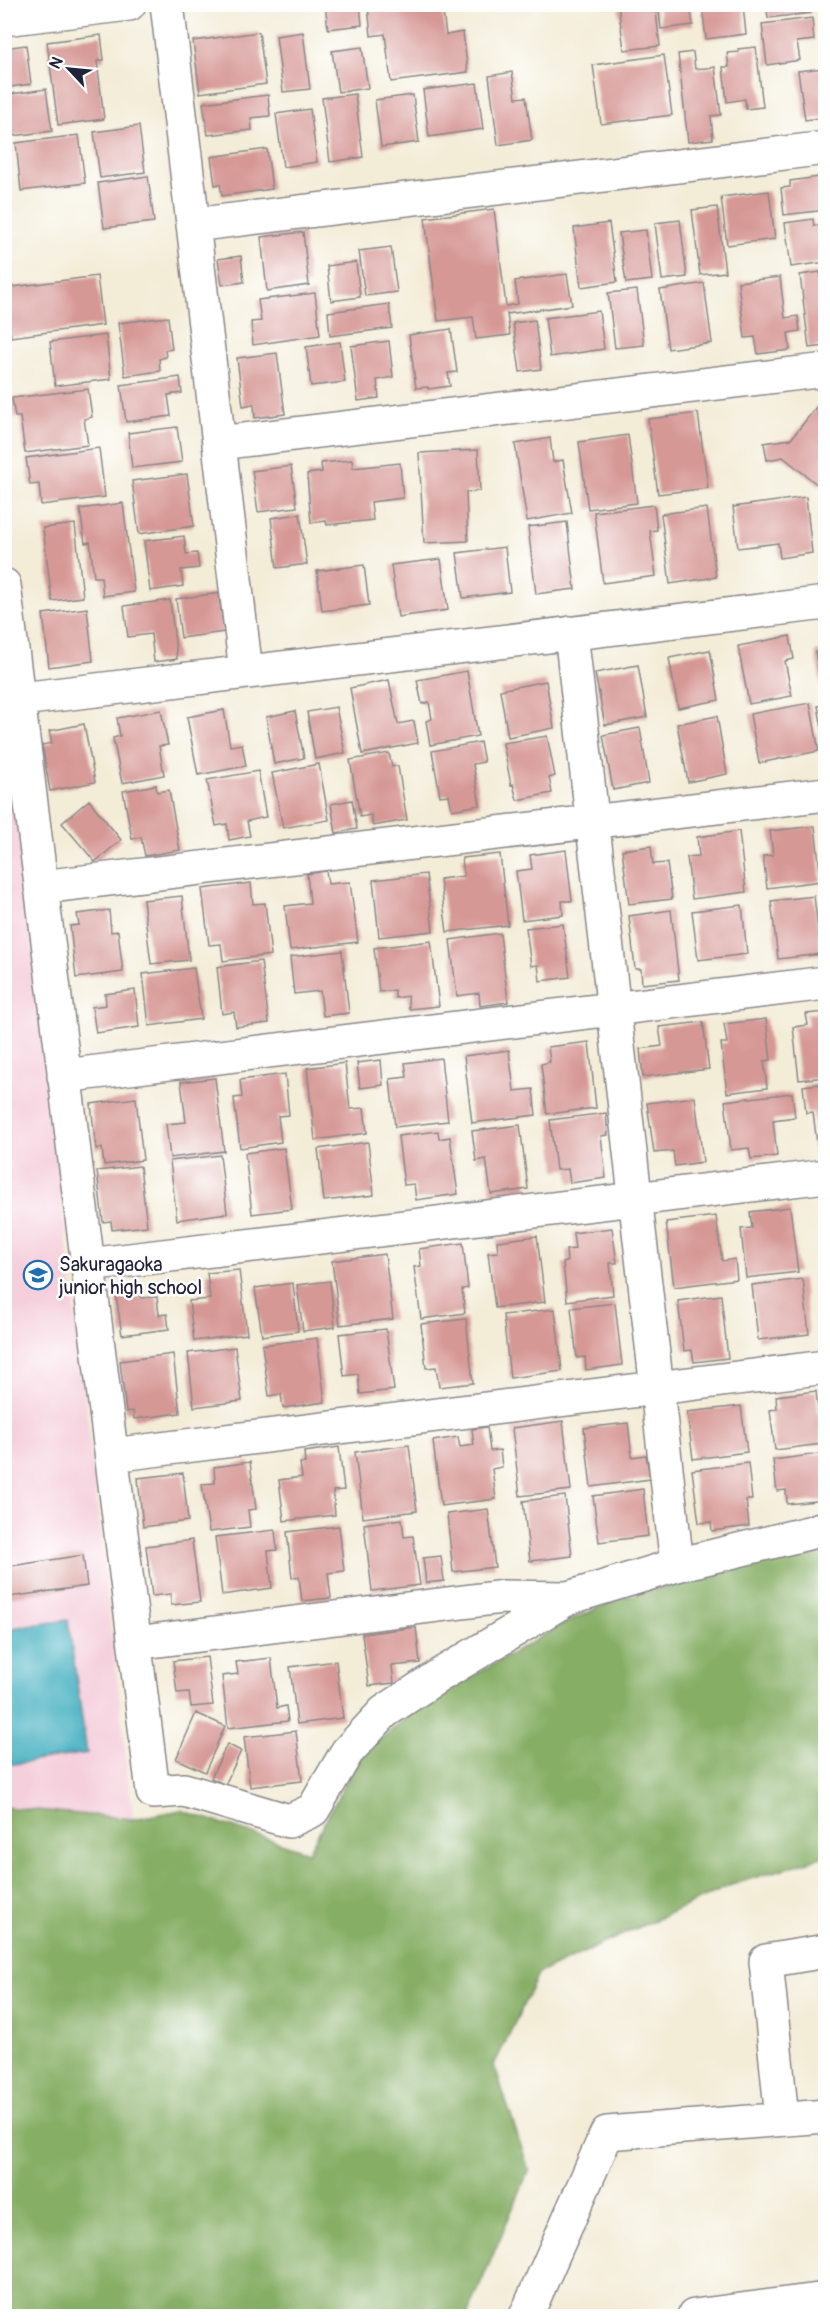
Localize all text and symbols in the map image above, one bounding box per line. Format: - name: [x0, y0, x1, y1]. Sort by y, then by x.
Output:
- north arrow: [39, 39, 99, 99]
- text: N: [45, 53, 68, 72]
- place label: Sakuragaoka junior high school: [58, 1252, 202, 1300]
- school or university icon: Sakuragaoka junior high school: [22, 1259, 54, 1291]

